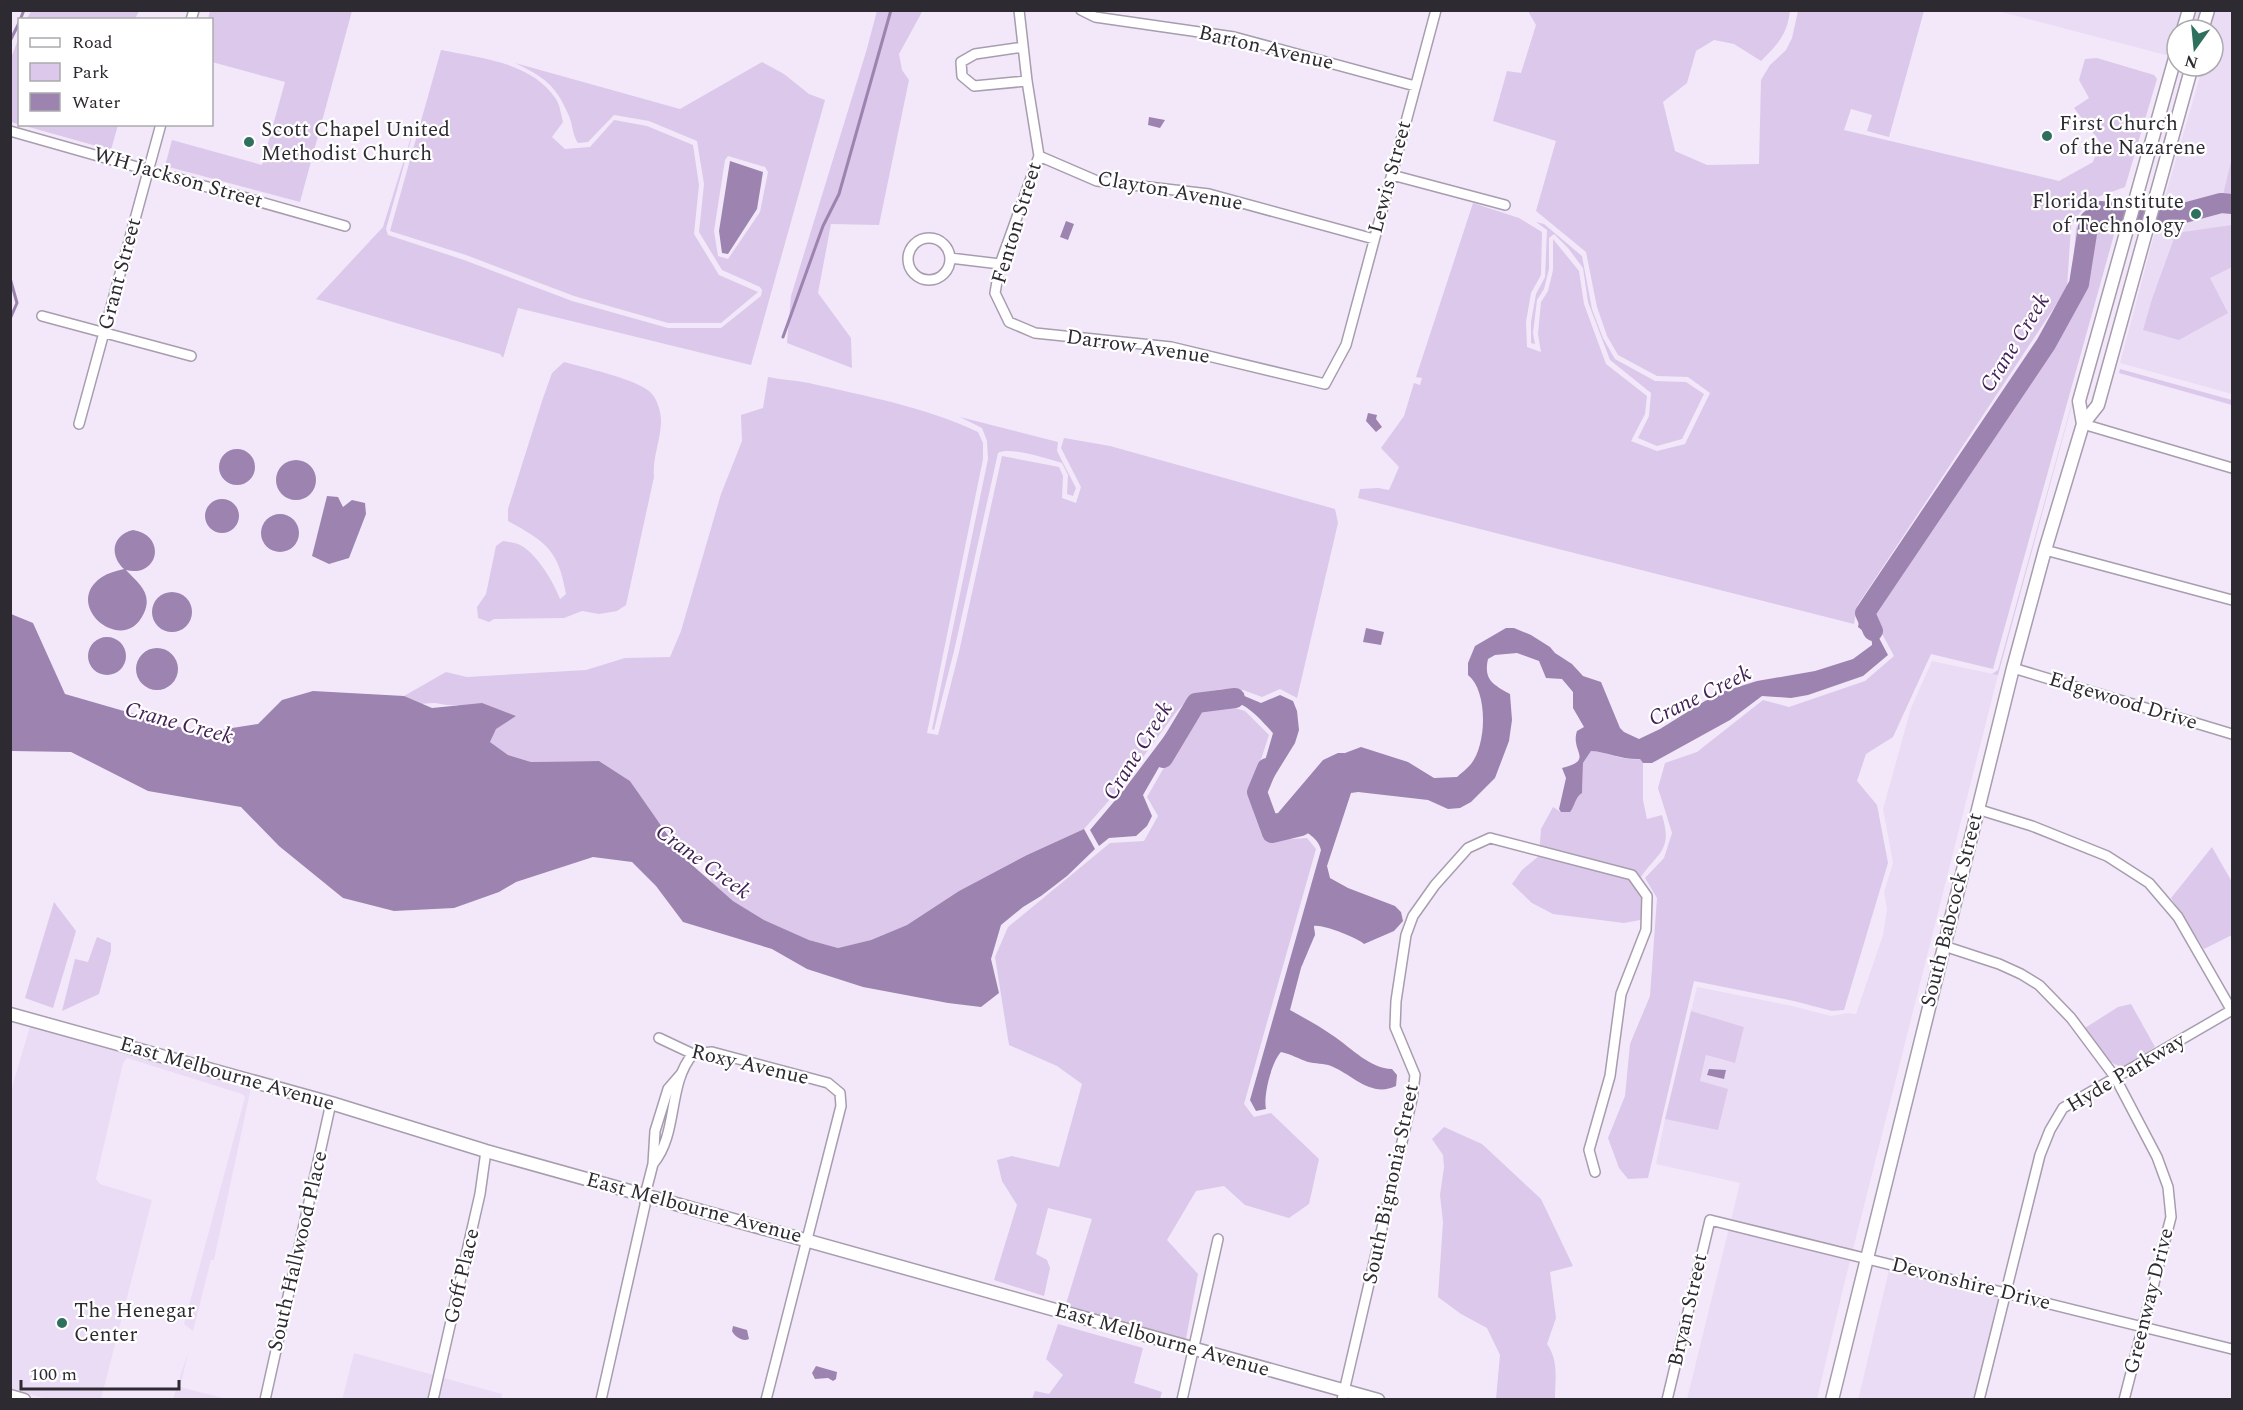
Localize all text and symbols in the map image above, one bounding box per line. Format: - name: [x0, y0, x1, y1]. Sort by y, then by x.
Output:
- street label: Barton Avenue: [1195, 17, 1337, 79]
- legend: [18, 18, 213, 126]
- north arrow: [2165, 18, 2225, 78]
- text: Road: [72, 29, 113, 56]
- text: N: [2182, 48, 2201, 75]
- text: Park: [72, 59, 109, 86]
- text: Water: [72, 89, 120, 116]
- place label: First Church of the Nazarene: [2059, 108, 2206, 164]
- place label: Scott Chapel United Methodist Church: [261, 114, 450, 170]
- street label: Lewis Street: [1360, 117, 1420, 237]
- marker: First Church of the Nazarene: [2040, 129, 2054, 143]
- marker: Scott Chapel United Methodist Church: [242, 135, 256, 149]
- street label: WH Jackson Street: [89, 138, 267, 218]
- street label: Fenton Street: [983, 158, 1051, 288]
- street label: Clayton Avenue: [1095, 162, 1245, 220]
- place label: Florida Institute of Technology: [2032, 186, 2185, 242]
- marker: Florida Institute of Technology: [2189, 207, 2203, 221]
- street label: Grant Street: [90, 214, 150, 334]
- water label: Crane Creek: [1972, 287, 2058, 399]
- street label: Darrow Avenue: [1064, 321, 1212, 373]
- water label: Crane Creek: [1643, 657, 1757, 735]
- street label: Edgewood Drive: [2045, 663, 2201, 739]
- water label: Crane Creek: [121, 693, 237, 753]
- water label: Crane Creek: [1095, 695, 1181, 807]
- street label: South Babcock Street: [1912, 810, 1992, 1010]
- water label: Crane Creek: [648, 816, 758, 908]
- street label: Hyde Parkway: [2060, 1024, 2192, 1121]
- street label: East Melbourne Avenue: [116, 1028, 338, 1120]
- street label: Roxy Avenue: [688, 1036, 812, 1094]
- street label: South Bignonia Street: [1354, 1081, 1428, 1287]
- street label: South Hallwood Place: [259, 1148, 337, 1354]
- street label: East Melbourne Avenue: [583, 1164, 805, 1252]
- street label: Goff Place: [435, 1225, 489, 1327]
- street label: Greenway Drive: [2115, 1225, 2183, 1377]
- street label: Devonshire Drive: [1888, 1249, 2054, 1319]
- street label: Bryan Street: [1659, 1250, 1717, 1370]
- street label: East Melbourne Avenue: [1051, 1294, 1273, 1386]
- place label: The Henegar Center: [74, 1295, 195, 1351]
- marker: The Henegar Center: [55, 1316, 69, 1330]
- scale bar: [21, 1353, 178, 1391]
- text: 100 m: [30, 1361, 77, 1388]

